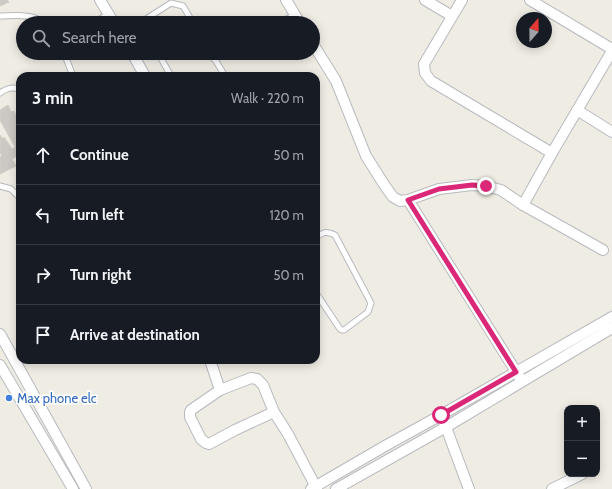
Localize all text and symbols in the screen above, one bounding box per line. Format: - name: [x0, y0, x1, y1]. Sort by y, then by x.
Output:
- north arrow: [516, 12, 552, 48]
- search box: [16, 16, 320, 60]
- icon: search: [30, 27, 52, 49]
- text: Search here: [62, 29, 137, 47]
- text: 3 min: [32, 88, 73, 108]
- text: Walk · 220 m: [231, 90, 304, 106]
- icon: ahead: [32, 144, 54, 166]
- text: Continue: [70, 146, 129, 164]
- text: 50 m: [274, 147, 304, 163]
- route end: [477, 177, 495, 195]
- icon: left: [32, 204, 54, 226]
- text: Turn left: [70, 206, 124, 224]
- text: 120 m: [270, 207, 304, 223]
- icon: right: [32, 264, 54, 286]
- text: Turn right: [70, 266, 131, 284]
- text: 50 m: [274, 267, 304, 283]
- icon: arrive: [32, 324, 54, 346]
- text: Arrive at destination: [70, 326, 200, 344]
- place label: Max phone elc: [17, 390, 97, 406]
- marker: Max phone elc: [4, 393, 14, 403]
- map controls: [564, 405, 600, 477]
- button: +: [564, 405, 600, 441]
- route start: [432, 406, 450, 424]
- button: −: [564, 441, 600, 477]

